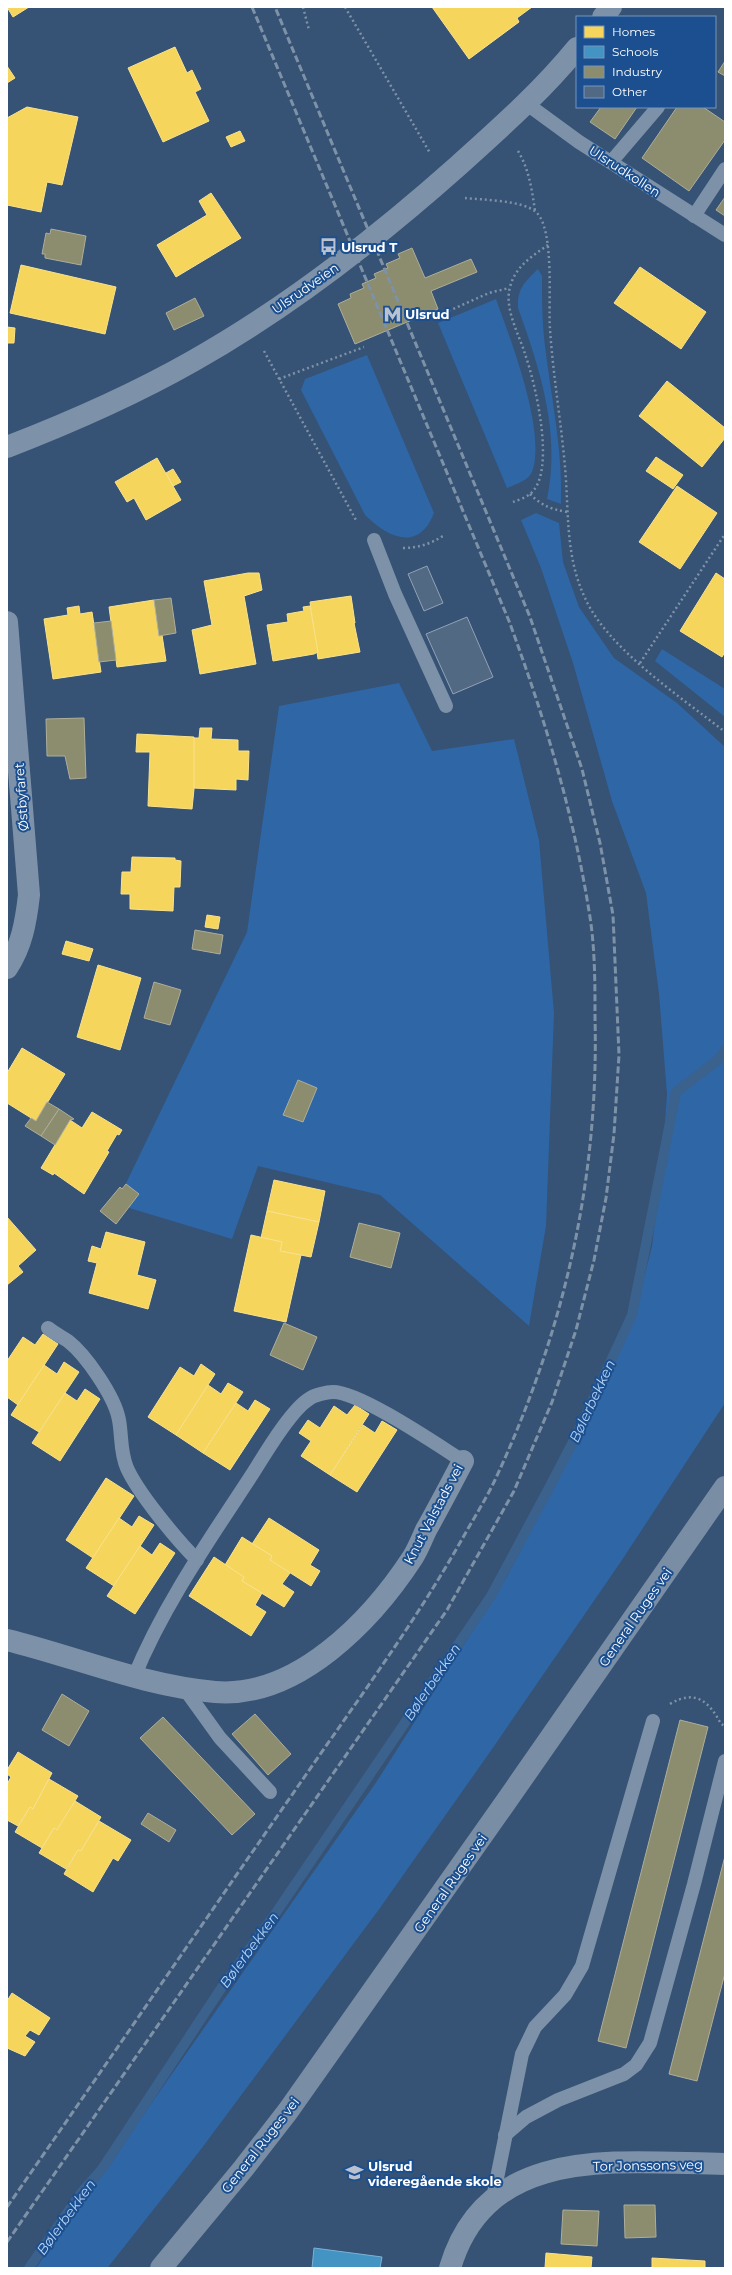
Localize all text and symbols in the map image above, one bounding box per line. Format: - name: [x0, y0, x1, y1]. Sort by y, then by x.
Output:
- legend: [576, 16, 716, 108]
- text: Homes: [612, 24, 655, 39]
- text: Schools: [612, 44, 658, 59]
- text: Industry: [612, 64, 662, 79]
- text: Other: [612, 84, 647, 99]
- street label: Ulsrudkollen: [586, 142, 664, 200]
- bus stop icon: Ulsrud T: [318, 237, 338, 257]
- place label: Ulsrud T: [341, 239, 397, 255]
- street label: Ulsrudveien: [269, 259, 341, 317]
- metro station icon: Ulsrud: [382, 304, 402, 324]
- place label: Ulsrud: [405, 306, 450, 322]
- street label: Østbyfaret: [11, 762, 31, 832]
- water label: Bølerbekken: [565, 1357, 619, 1445]
- street label: Knut Valstads vei: [400, 1461, 466, 1567]
- street label: General Ruges vei: [595, 1565, 675, 1669]
- water label: Bølerbekken: [400, 1640, 464, 1724]
- street label: General Ruges vei: [410, 1831, 490, 1935]
- water label: Bølerbekken: [215, 1909, 283, 1991]
- street label: General Ruges vei: [218, 2094, 302, 2196]
- street label: Tor Jonssons veg: [593, 2156, 703, 2174]
- place label: Ulsrud videregående skole: [367, 2158, 502, 2189]
- school or university icon: Ulsrud videregående skole: [345, 2163, 365, 2183]
- water label: Bølerbekken: [32, 2176, 100, 2258]

